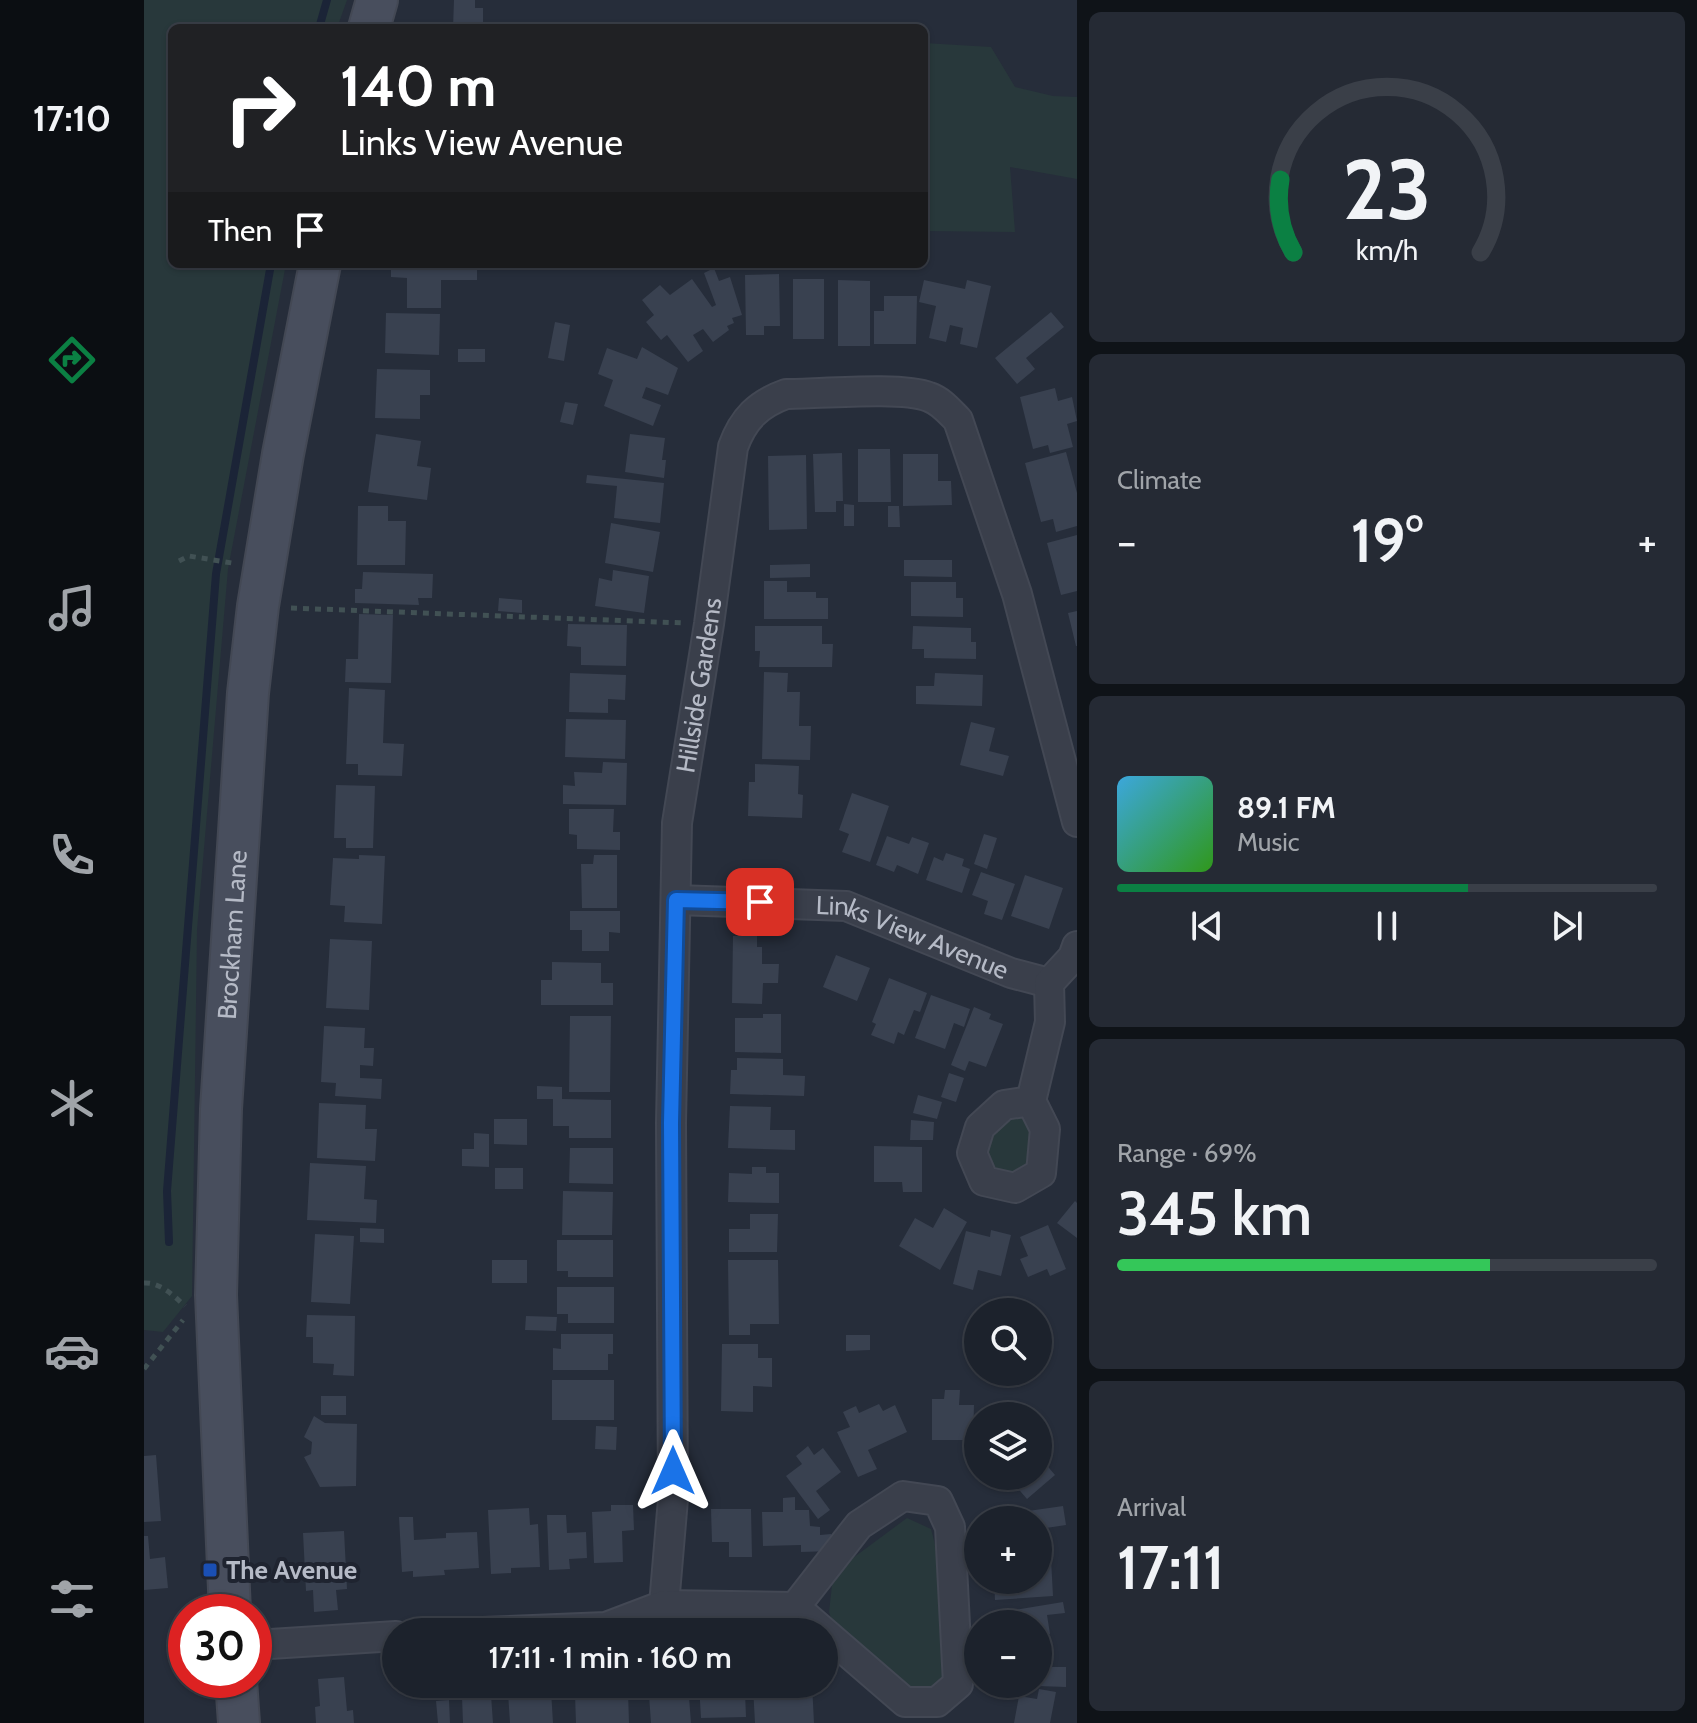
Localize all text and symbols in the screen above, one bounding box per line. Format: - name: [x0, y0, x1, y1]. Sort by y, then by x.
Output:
- text: 140 m: [340, 52, 496, 120]
- icon: right: [208, 56, 312, 160]
- text: 17:10: [33, 96, 111, 140]
- text: Links View Avenue: [340, 120, 623, 164]
- text: 23: [1343, 139, 1431, 240]
- icon: arrive: [288, 208, 332, 252]
- text: Then: [208, 212, 272, 249]
- text: km/h: [1356, 232, 1418, 267]
- icon: directions: [44, 332, 100, 388]
- text: Climate: [1117, 464, 1202, 496]
- text: 19°: [1351, 504, 1423, 577]
- text: −: [1117, 515, 1136, 568]
- text: +: [1638, 515, 1657, 568]
- icon: music: [44, 580, 100, 636]
- street label: Hillside Gardens: [669, 595, 728, 775]
- text: 89.1 FM: [1237, 789, 1336, 826]
- text: Music: [1237, 826, 1300, 858]
- icon: phone: [44, 827, 100, 883]
- street label: Brockham Lane: [211, 849, 254, 1020]
- pin: [726, 868, 794, 936]
- icon: arrive: [738, 880, 782, 924]
- street label: Links View Avenue: [815, 889, 1013, 986]
- icon: previous: [1185, 904, 1229, 948]
- icon: pause: [1365, 904, 1409, 948]
- icon: next: [1545, 904, 1589, 948]
- icon: climate: [44, 1075, 100, 1131]
- text: Range · 69%: [1117, 1137, 1257, 1169]
- text: 345 km: [1117, 1177, 1312, 1250]
- map controls: [964, 1298, 1052, 1698]
- button: search: [964, 1298, 1052, 1386]
- icon: car: [44, 1323, 100, 1379]
- button: layers: [964, 1402, 1052, 1490]
- position arrow: [631, 1429, 715, 1513]
- text: Arrival: [1117, 1491, 1186, 1523]
- button: +: [964, 1506, 1052, 1594]
- text: 17:11: [1117, 1531, 1224, 1604]
- place label: The Avenue: [226, 1554, 357, 1586]
- marker: The Avenue: [201, 1561, 219, 1579]
- icon: filters: [44, 1571, 100, 1627]
- speed limit sign: 30: [168, 1594, 272, 1698]
- button: −: [964, 1610, 1052, 1698]
- text: 17:11 · 1 min · 160 m: [488, 1639, 732, 1676]

